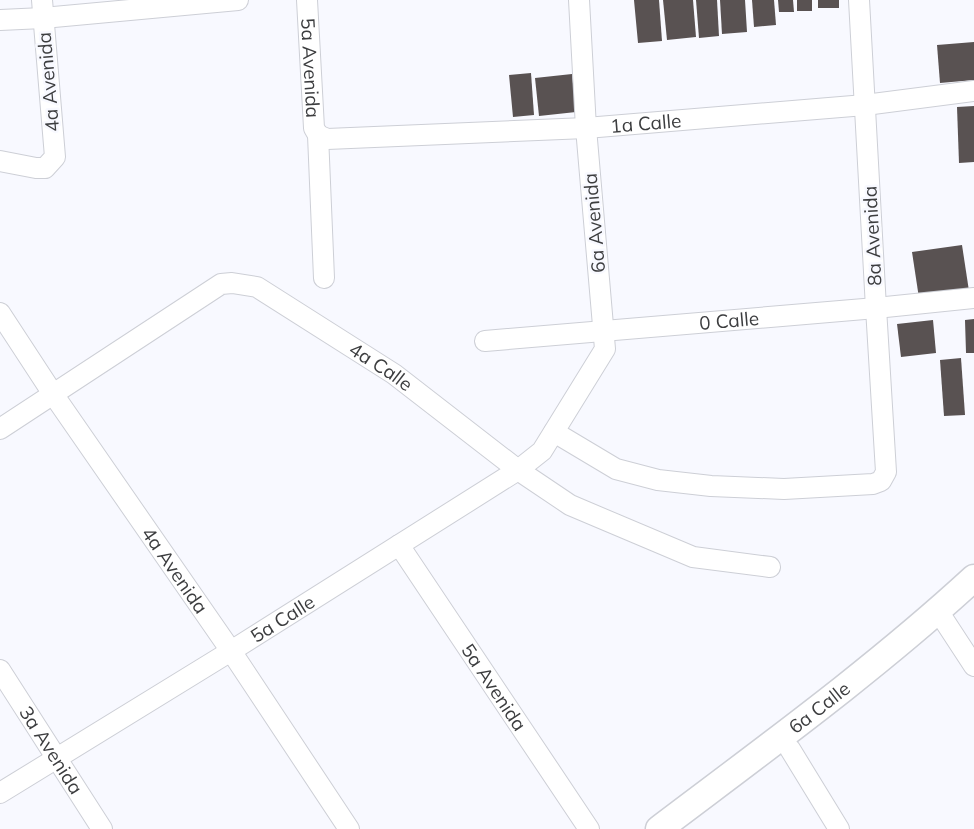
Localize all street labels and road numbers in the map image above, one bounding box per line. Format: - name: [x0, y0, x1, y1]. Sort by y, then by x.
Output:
- street label: 5a Avenida: [296, 17, 325, 118]
- street label: 4a Avenida: [32, 31, 64, 133]
- street label: 1a Calle: [609, 108, 682, 138]
- street label: 6a Avenida: [578, 172, 610, 274]
- street label: 8a Avenida: [857, 185, 887, 287]
- street label: 0 Calle: [698, 306, 760, 335]
- street label: 4a Calle: [345, 337, 418, 396]
- street label: 4a Avenida: [137, 522, 213, 618]
- street label: 5a Calle: [246, 589, 319, 648]
- street label: 5a Avenida: [456, 639, 532, 735]
- street label: 6a Calle: [784, 676, 855, 739]
- street label: 3a Avenida: [14, 701, 88, 799]

